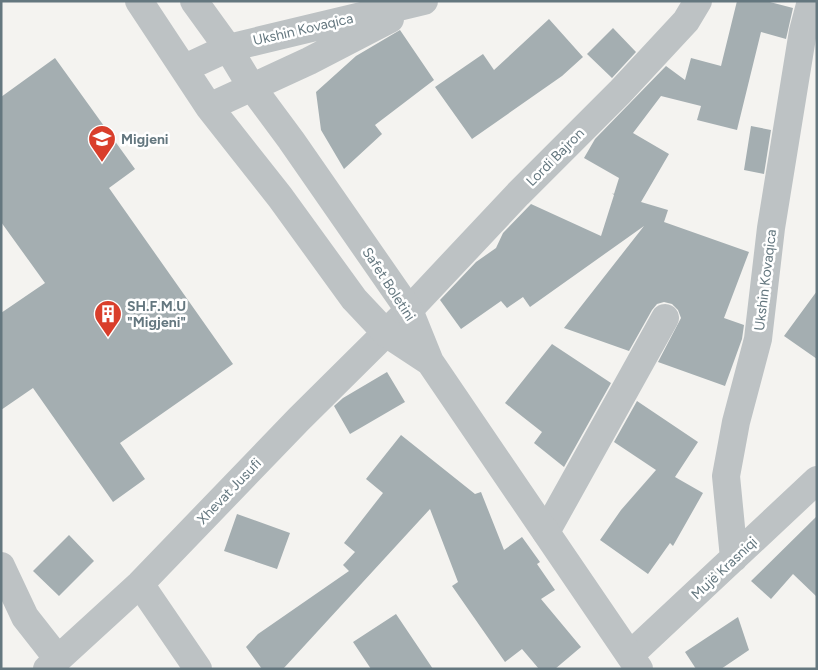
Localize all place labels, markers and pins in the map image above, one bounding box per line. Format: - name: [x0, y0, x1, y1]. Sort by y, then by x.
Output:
- school or university icon: Migjeni: [87, 124, 117, 163]
- place label: Migjeni: [121, 131, 169, 148]
- place label: SH.F.M.U "Migjeni": [127, 298, 186, 331]
- building icon: SH.F.M.U "Migjeni": [93, 299, 123, 338]

